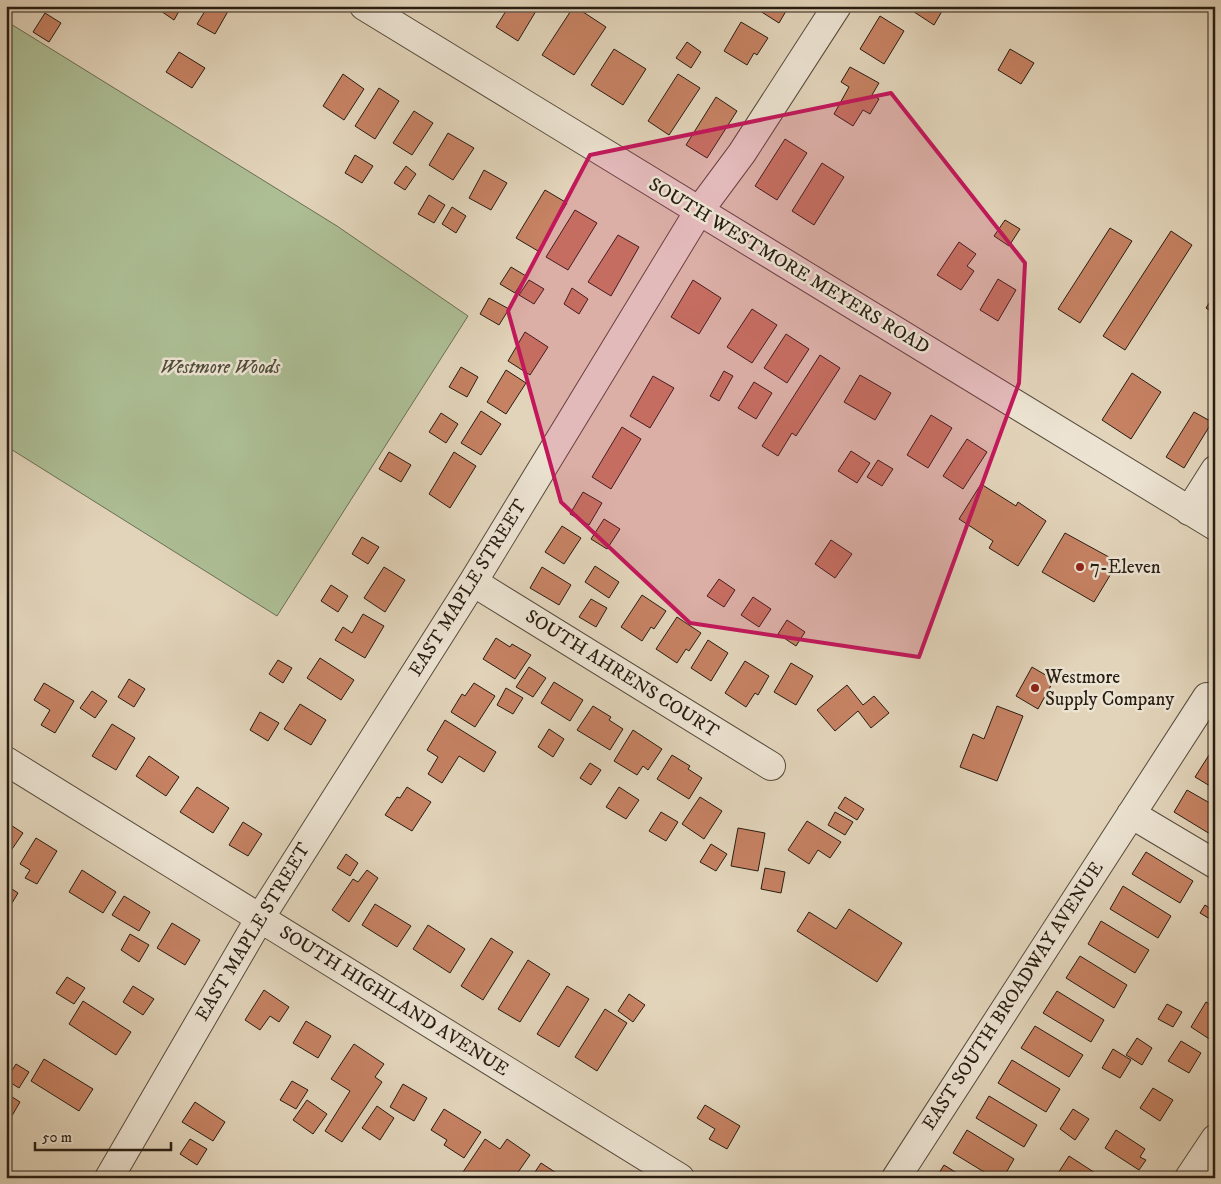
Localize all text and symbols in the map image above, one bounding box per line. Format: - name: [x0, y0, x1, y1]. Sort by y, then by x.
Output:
- street label: SOUTH WESTMORE MEYERS ROAD: [644, 173, 934, 359]
- park label: Westmore Woods: [160, 356, 281, 379]
- street label: EAST MAPLE STREET: [404, 495, 532, 681]
- place label: 7-Eleven: [1090, 556, 1161, 579]
- marker: 7-Eleven: [1074, 561, 1086, 573]
- street label: SOUTH AHRENS COURT: [521, 605, 724, 743]
- place label: Westmore Supply Company: [1044, 666, 1175, 711]
- marker: Westmore Supply Company: [1029, 682, 1041, 694]
- street label: EAST MAPLE STREET: [191, 838, 316, 1025]
- street label: EAST SOUTH BROADWAY AVENUE: [917, 857, 1109, 1135]
- street label: SOUTH HIGHLAND AVENUE: [275, 921, 513, 1081]
- scale bar: [35, 1119, 171, 1151]
- text: 50 m: [42, 1128, 72, 1147]

